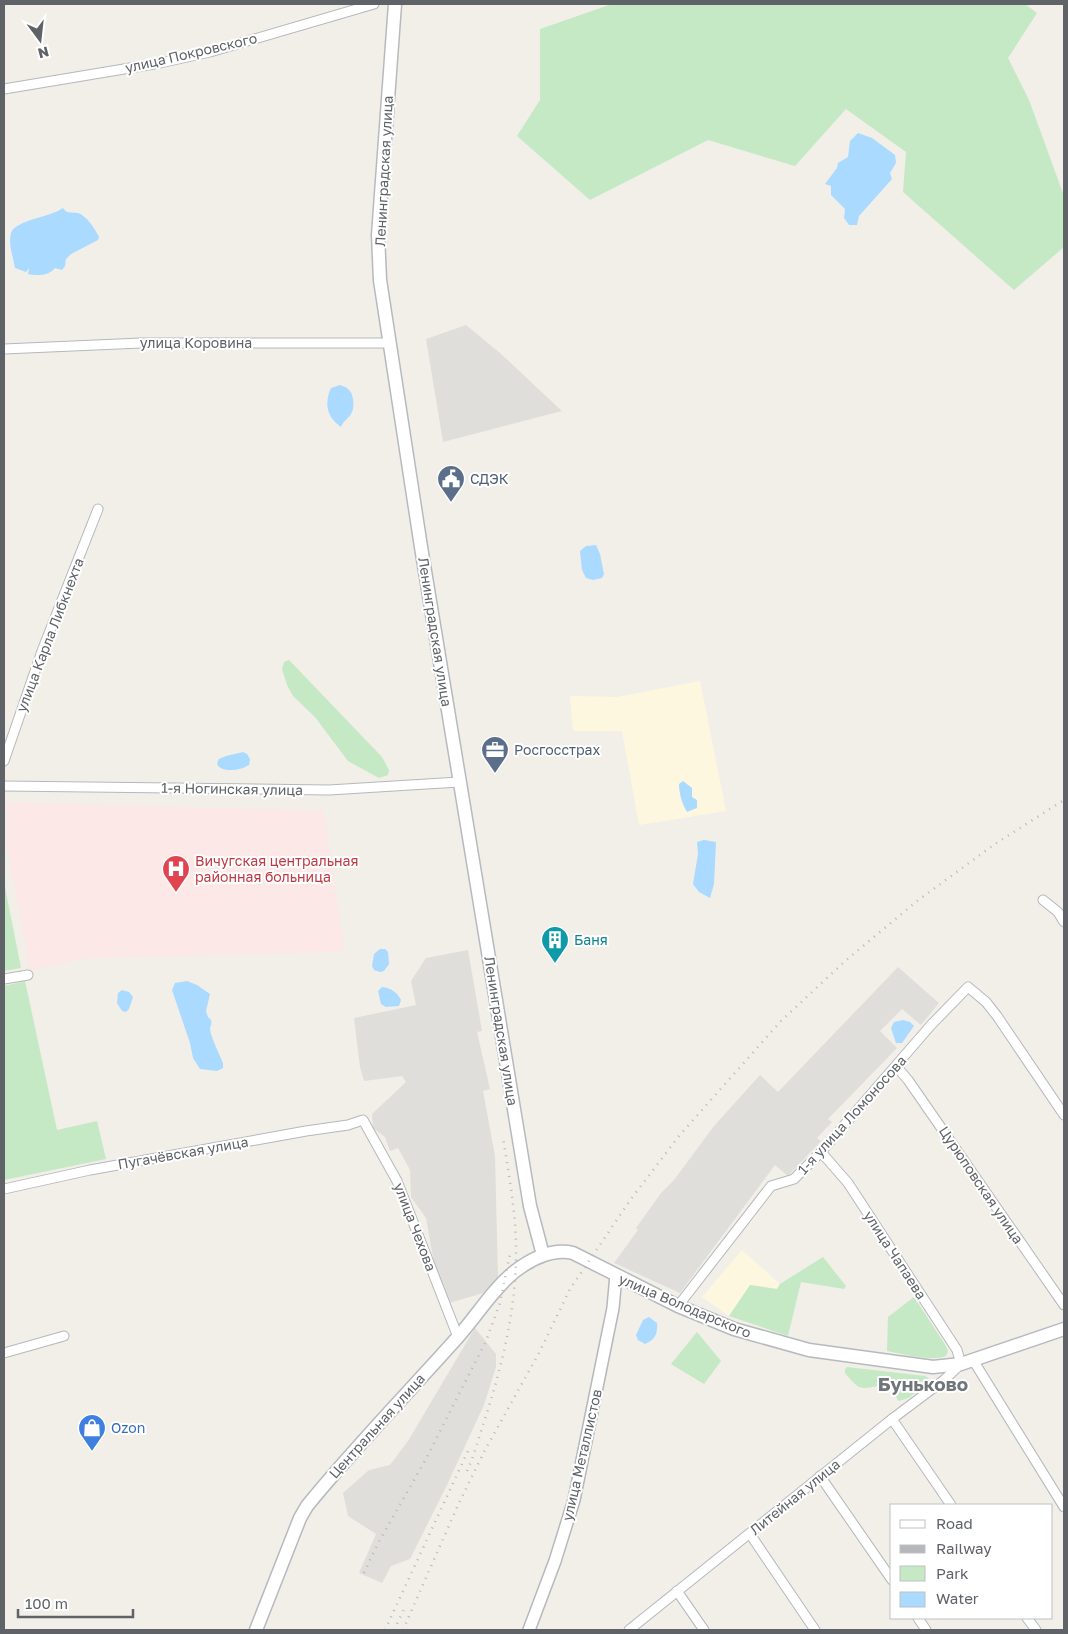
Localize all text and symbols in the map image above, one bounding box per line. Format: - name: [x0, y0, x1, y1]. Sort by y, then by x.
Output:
- north arrow: [15, 15, 65, 65]
- street label: улица Покровского: [123, 29, 259, 76]
- text: N: [36, 43, 51, 63]
- street label: Ленинградская улица: [371, 95, 396, 247]
- street label: улица Коровина: [140, 334, 252, 351]
- public building icon: СДЭК: [436, 464, 466, 503]
- place label: СДЭК: [470, 470, 509, 487]
- street label: улица Карла Либкнехта: [12, 555, 87, 714]
- street label: Ленинградская улица: [415, 556, 456, 708]
- office icon: Росгосстрах: [480, 735, 510, 774]
- place label: Росгосстрах: [514, 741, 600, 758]
- street label: 1-я Ногинская улица: [161, 779, 303, 798]
- place label: Вичугская центральная районная больница: [195, 852, 358, 885]
- hospital icon: Вичугская центральная районная больница: [161, 854, 191, 893]
- building icon: Баня: [540, 925, 570, 964]
- place label: Баня: [574, 931, 608, 948]
- street label: Ленинградская улица: [481, 955, 522, 1107]
- street label: 1-я улица Ломоносова: [794, 1052, 909, 1177]
- street label: Цурюповская улица: [936, 1123, 1027, 1247]
- street label: Пугачёвская улица: [116, 1133, 249, 1172]
- street label: улица Чехова: [391, 1180, 440, 1273]
- street label: улица Чапаева: [860, 1207, 930, 1302]
- street label: улица Володарского: [616, 1270, 754, 1341]
- street label: Центральная улица: [325, 1370, 428, 1482]
- district label: Буньково: [878, 1372, 968, 1395]
- street label: улица Металлистов: [558, 1387, 605, 1522]
- shop icon: Ozon: [77, 1413, 107, 1452]
- place label: Ozon: [111, 1419, 145, 1436]
- street label: Литейная улица: [746, 1455, 843, 1538]
- legend: [890, 1504, 1053, 1619]
- text: Road: [936, 1514, 973, 1532]
- text: Railway: [936, 1539, 992, 1557]
- text: Park: [936, 1564, 969, 1582]
- scale bar: [18, 1586, 132, 1618]
- text: Water: [936, 1589, 979, 1607]
- text: 100 m: [25, 1594, 68, 1612]

